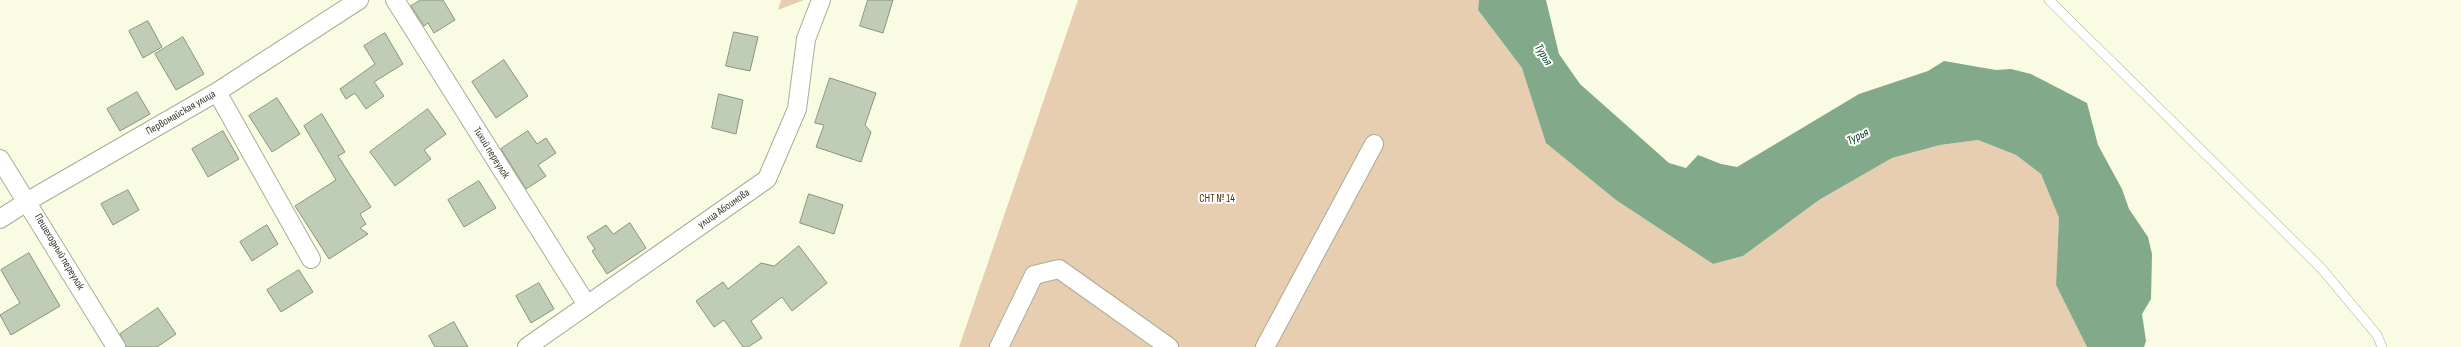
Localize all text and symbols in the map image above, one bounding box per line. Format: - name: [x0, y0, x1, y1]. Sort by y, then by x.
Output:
- water label: Турья: [1531, 42, 1555, 68]
- street label: Первомайская улица: [144, 88, 218, 138]
- street label: Тихий переулок: [470, 125, 512, 181]
- water label: Турья: [1845, 126, 1871, 148]
- street label: улица Абоимова: [696, 186, 752, 232]
- park label: СНТ № 14: [1199, 192, 1235, 206]
- street label: Пешеходный переулок: [31, 212, 87, 292]

